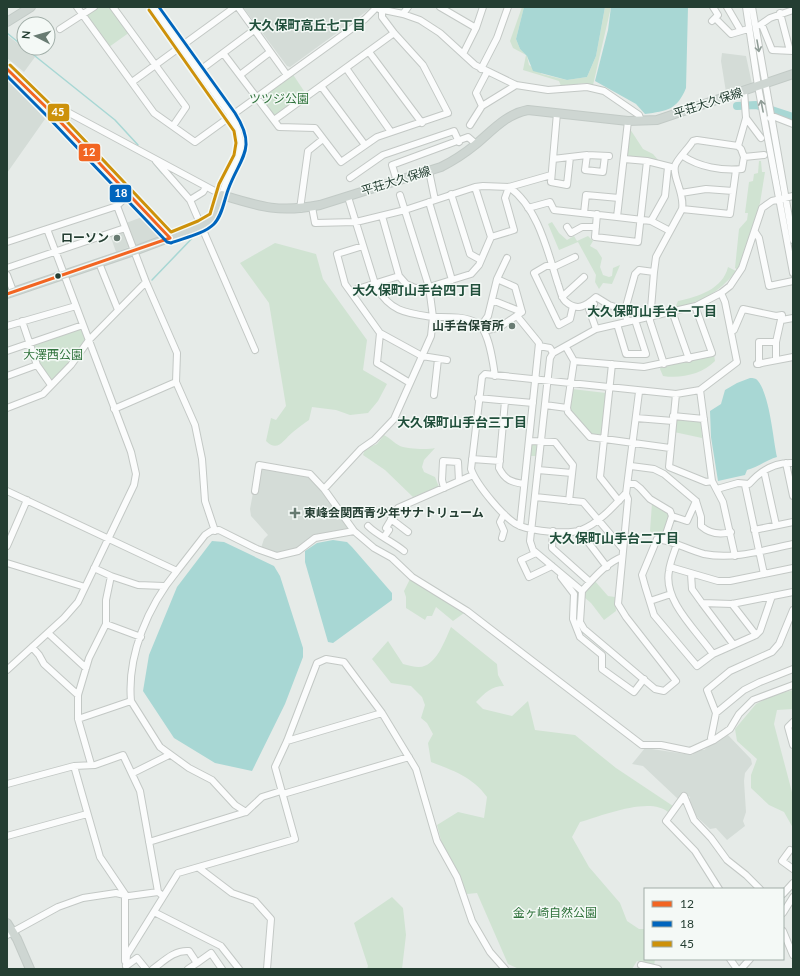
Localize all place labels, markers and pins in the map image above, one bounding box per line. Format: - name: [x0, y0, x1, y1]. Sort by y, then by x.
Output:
- place label: ローソン: [61, 230, 109, 245]
- marker: ローソン: [112, 233, 122, 243]
- unlabelled marker: [53, 271, 63, 281]
- place label: 山手台保育所: [432, 318, 504, 333]
- marker: 山手台保育所: [507, 321, 517, 331]
- place label: 東峰会関西青少年サナトリューム: [304, 505, 484, 520]
- marker: 東峰会関西青少年サナトリューム: [289, 507, 301, 519]

